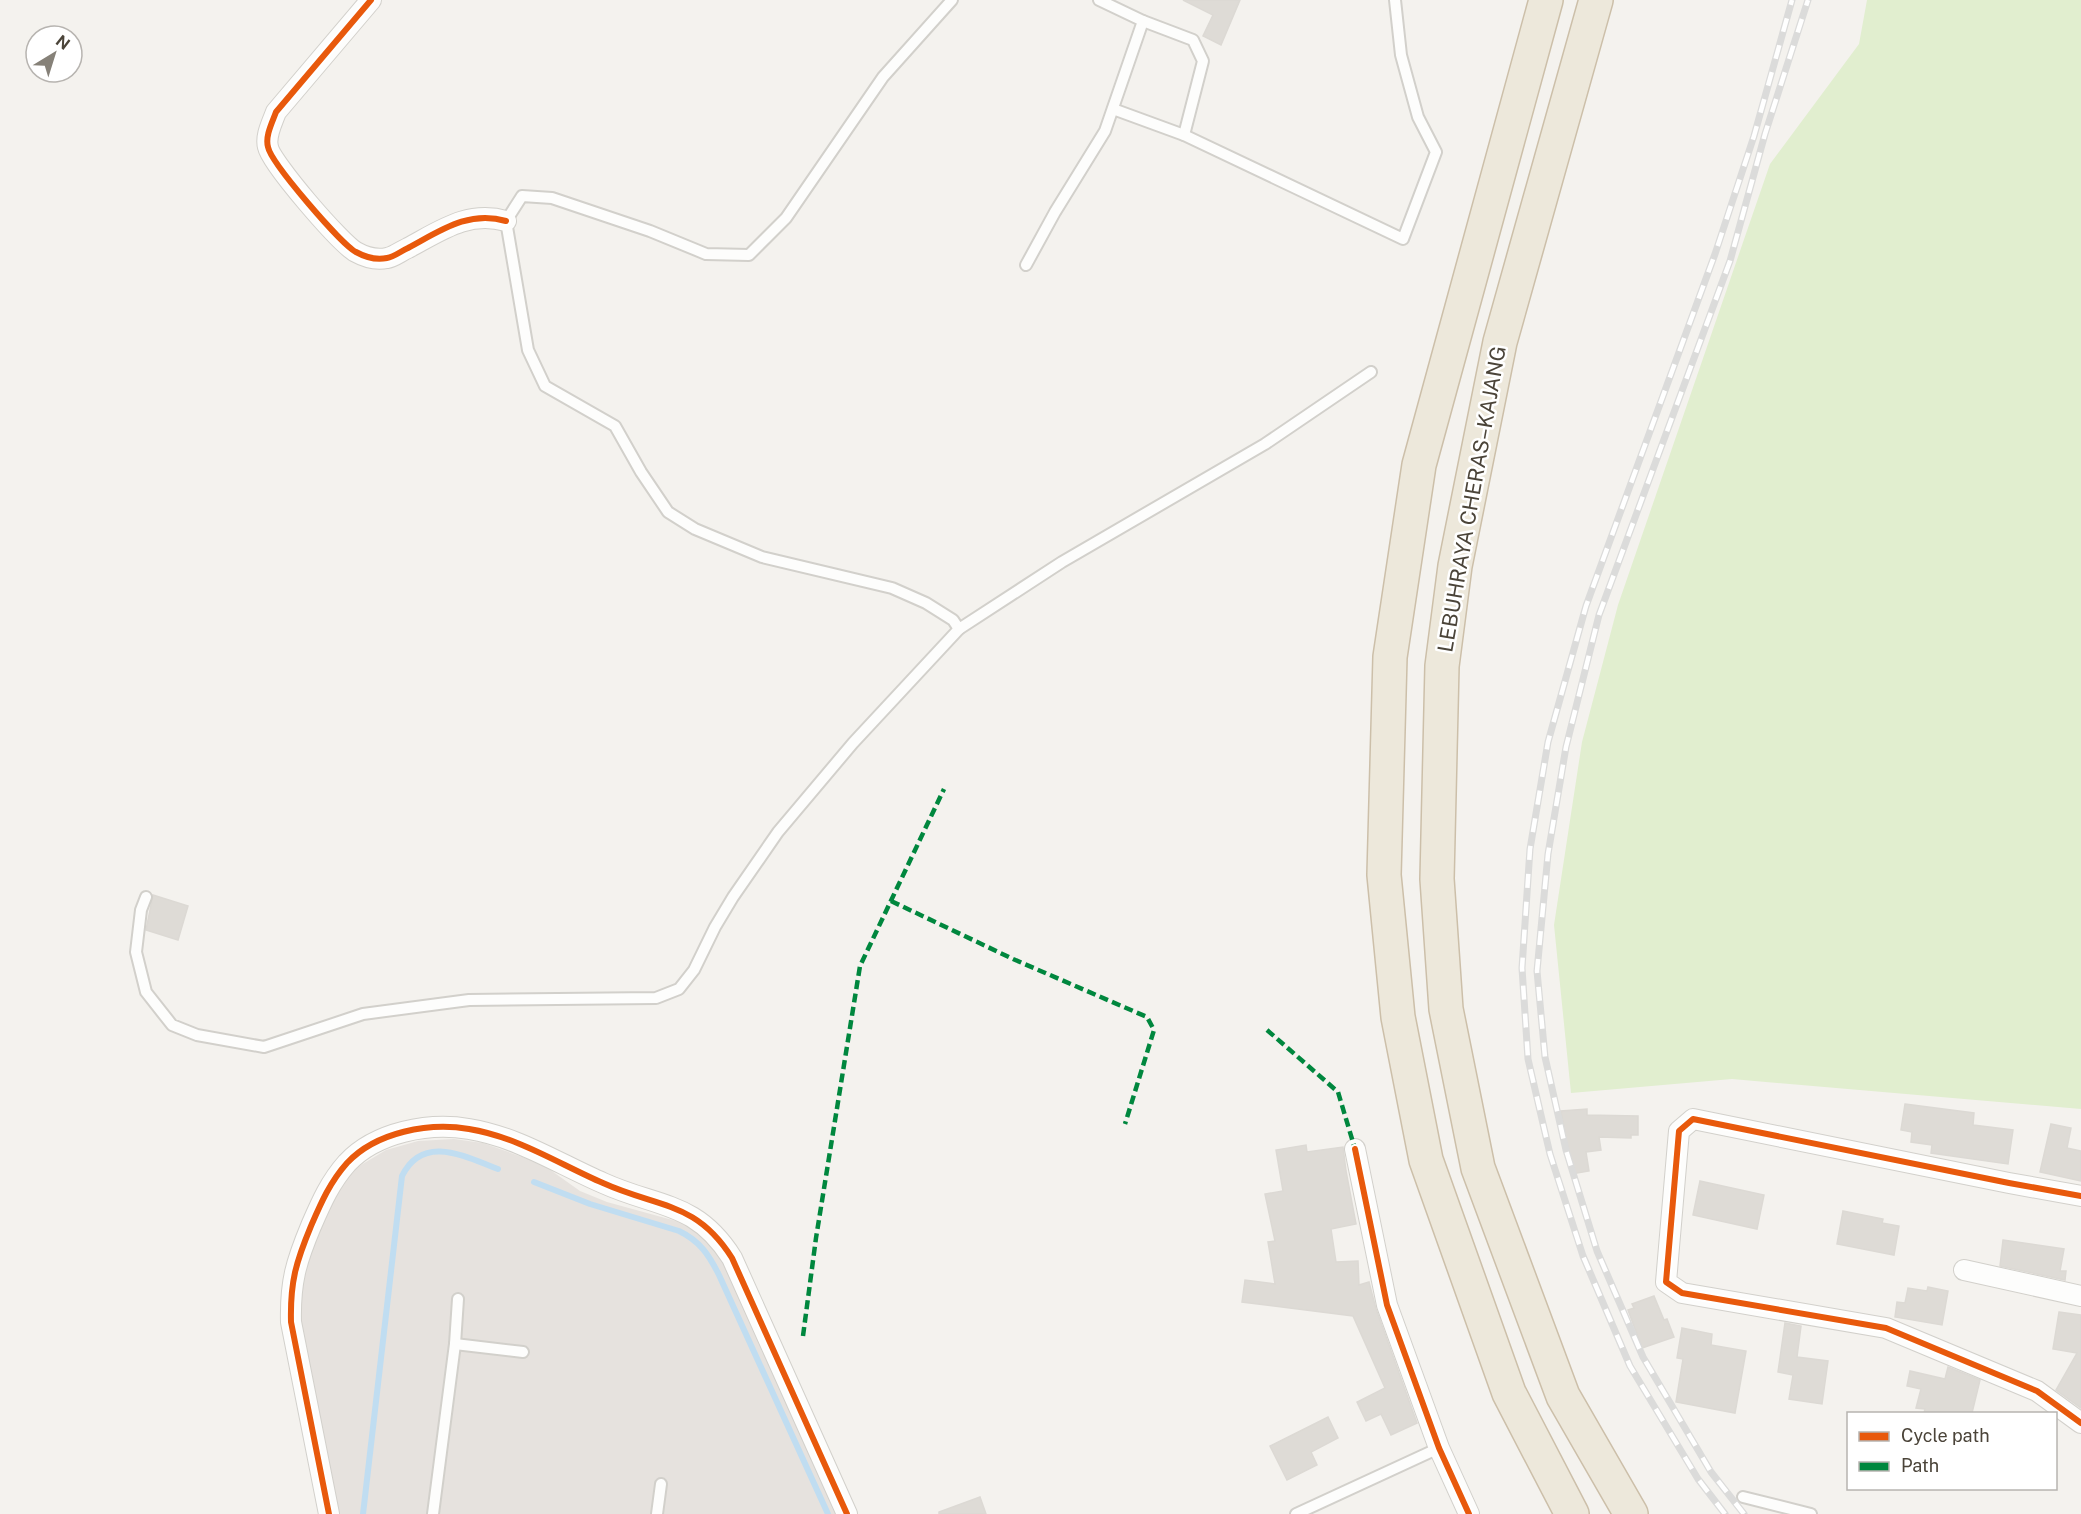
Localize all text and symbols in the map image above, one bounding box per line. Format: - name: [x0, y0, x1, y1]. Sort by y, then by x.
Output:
- north arrow: [24, 24, 84, 84]
- text: N: [52, 31, 74, 54]
- street label: LEBUHRAYA CHERAS–KAJANG: [1432, 344, 1511, 654]
- legend: [1847, 1412, 2057, 1490]
- text: Cycle path: [1901, 1425, 1990, 1446]
- text: Path: [1901, 1455, 1939, 1476]

